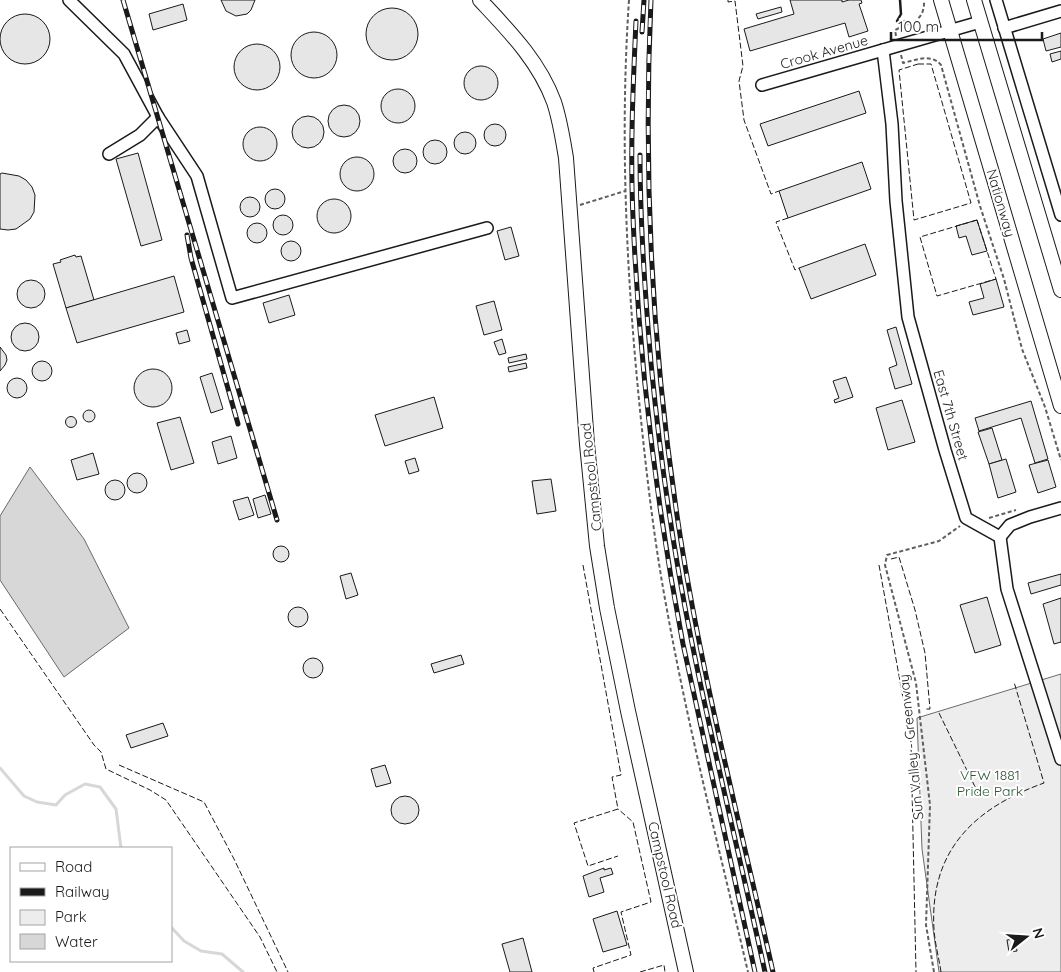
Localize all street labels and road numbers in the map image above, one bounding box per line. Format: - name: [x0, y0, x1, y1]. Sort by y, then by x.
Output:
- street label: Crook Avenue: [778, 31, 870, 73]
- street label: Nationway: [983, 167, 1019, 239]
- street label: East 7th Street: [929, 368, 973, 463]
- street label: Campstool Road: [576, 422, 606, 532]
- street label: Sun Valley - Greenway: [894, 673, 928, 821]
- street label: Campstool Road: [644, 820, 686, 930]

